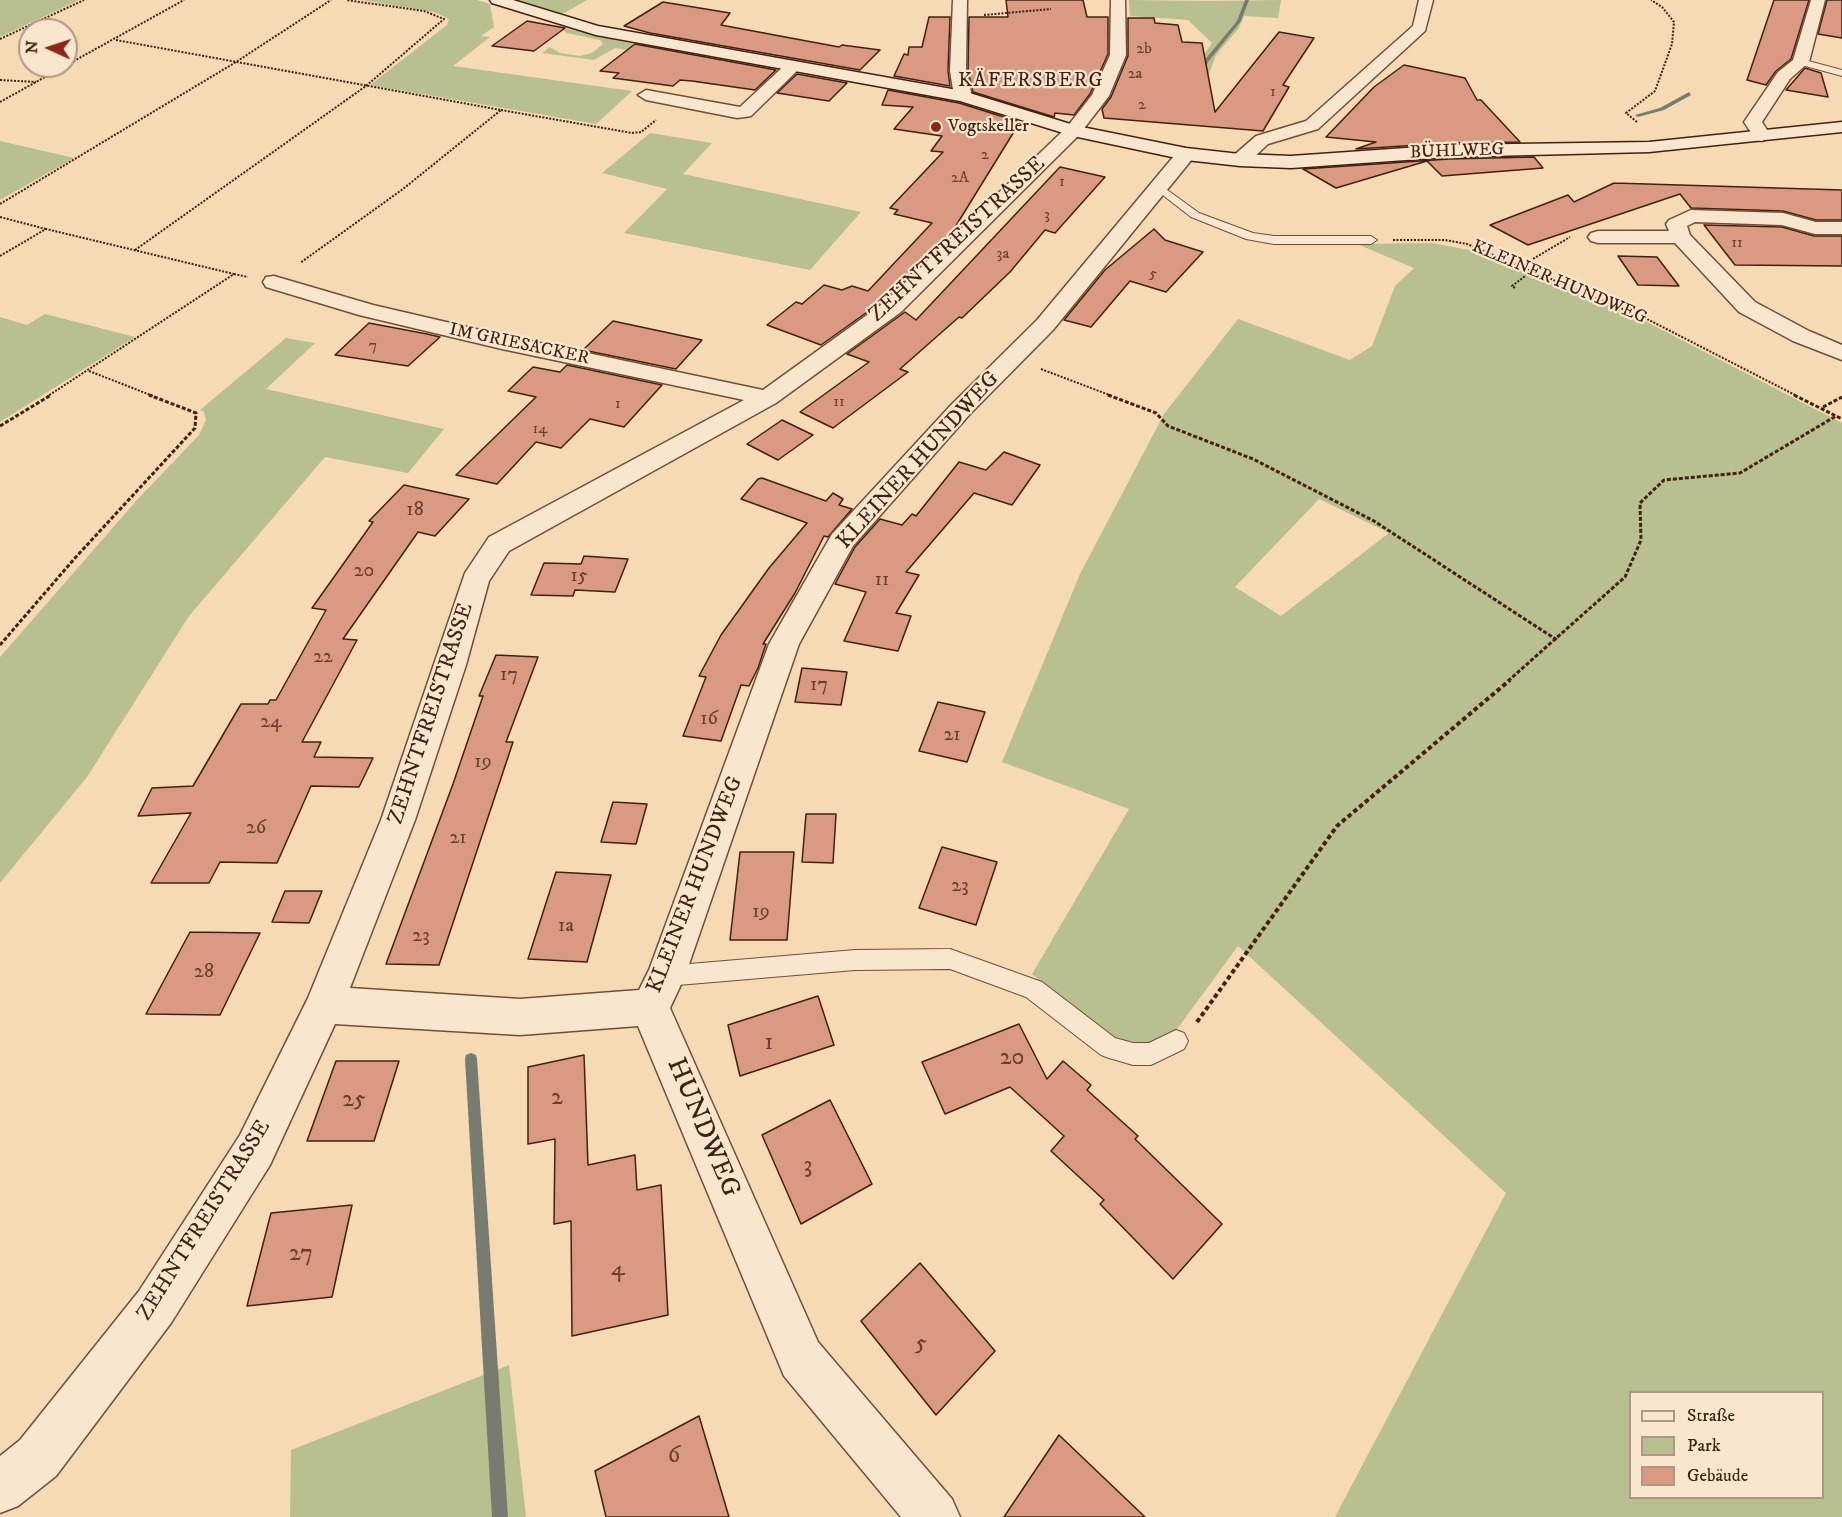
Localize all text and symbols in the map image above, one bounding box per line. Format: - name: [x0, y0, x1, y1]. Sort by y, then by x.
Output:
- north arrow: [18, 18, 78, 78]
- text: N: [22, 40, 42, 54]
- house number: 2b: [1136, 40, 1152, 60]
- house number: 2a: [1128, 65, 1142, 85]
- district label: KÄFERSBERG: [958, 70, 1104, 94]
- house number: 1: [1270, 83, 1276, 103]
- house number: 2: [1138, 96, 1146, 116]
- place label: Vogtskeller: [948, 116, 1029, 138]
- marker: Vogtskeller: [929, 120, 943, 134]
- street label: BÜHLWEG: [1410, 140, 1504, 164]
- house number: 2: [981, 146, 989, 166]
- street label: ZEHNTFREISTRASSE: [864, 152, 1052, 328]
- house number: 2A: [951, 169, 969, 189]
- house number: 1: [1059, 173, 1065, 193]
- house number: 3: [1044, 206, 1050, 226]
- house number: 11: [1731, 234, 1743, 254]
- street label: KLEINER HUNDWEG: [1468, 236, 1650, 330]
- house number: 3a: [997, 245, 1009, 265]
- house number: 5: [1149, 265, 1157, 285]
- street label: IM GRIESACKER: [447, 320, 591, 370]
- house number: 7: [369, 337, 377, 357]
- street label: KLEINER HUNDWEG: [832, 367, 1006, 555]
- house number: 11: [833, 393, 845, 413]
- house number: 1: [615, 395, 621, 415]
- house number: 14: [532, 420, 548, 440]
- house number: 18: [406, 499, 424, 523]
- house number: 20: [354, 560, 374, 584]
- house number: 15: [570, 565, 588, 589]
- house number: 11: [875, 569, 889, 593]
- street label: ZEHNTFREISTRASSE: [384, 600, 480, 828]
- house number: 22: [313, 646, 333, 670]
- house number: 17: [500, 664, 518, 688]
- house number: 17: [810, 674, 828, 698]
- house number: 16: [700, 708, 718, 732]
- house number: 24: [260, 711, 282, 735]
- house number: 21: [943, 724, 961, 748]
- house number: 19: [474, 751, 492, 775]
- street label: KLEINER HUNDWEG: [643, 773, 749, 997]
- house number: 26: [246, 817, 266, 841]
- house number: 21: [449, 827, 467, 851]
- house number: 23: [951, 875, 969, 899]
- house number: 19: [752, 901, 770, 925]
- house number: 1a: [558, 915, 574, 939]
- house number: 23: [412, 925, 430, 949]
- house number: 28: [194, 961, 214, 985]
- house number: 1: [765, 1030, 773, 1058]
- house number: 20: [1000, 1045, 1024, 1073]
- street label: HUNDWEG: [658, 1053, 746, 1203]
- house number: 2: [551, 1085, 563, 1113]
- house number: 25: [342, 1087, 366, 1115]
- street label: ZEHNTFREISTRASSE: [133, 1116, 277, 1326]
- house number: 3: [804, 1153, 812, 1181]
- house number: 27: [289, 1241, 313, 1269]
- house number: 4: [611, 1256, 625, 1284]
- house number: 5: [915, 1331, 927, 1359]
- legend: [1629, 1391, 1824, 1499]
- text: Straße: [1687, 1405, 1735, 1427]
- text: Park: [1687, 1435, 1721, 1457]
- house number: 6: [668, 1443, 680, 1471]
- text: Gebäude: [1687, 1465, 1748, 1487]

